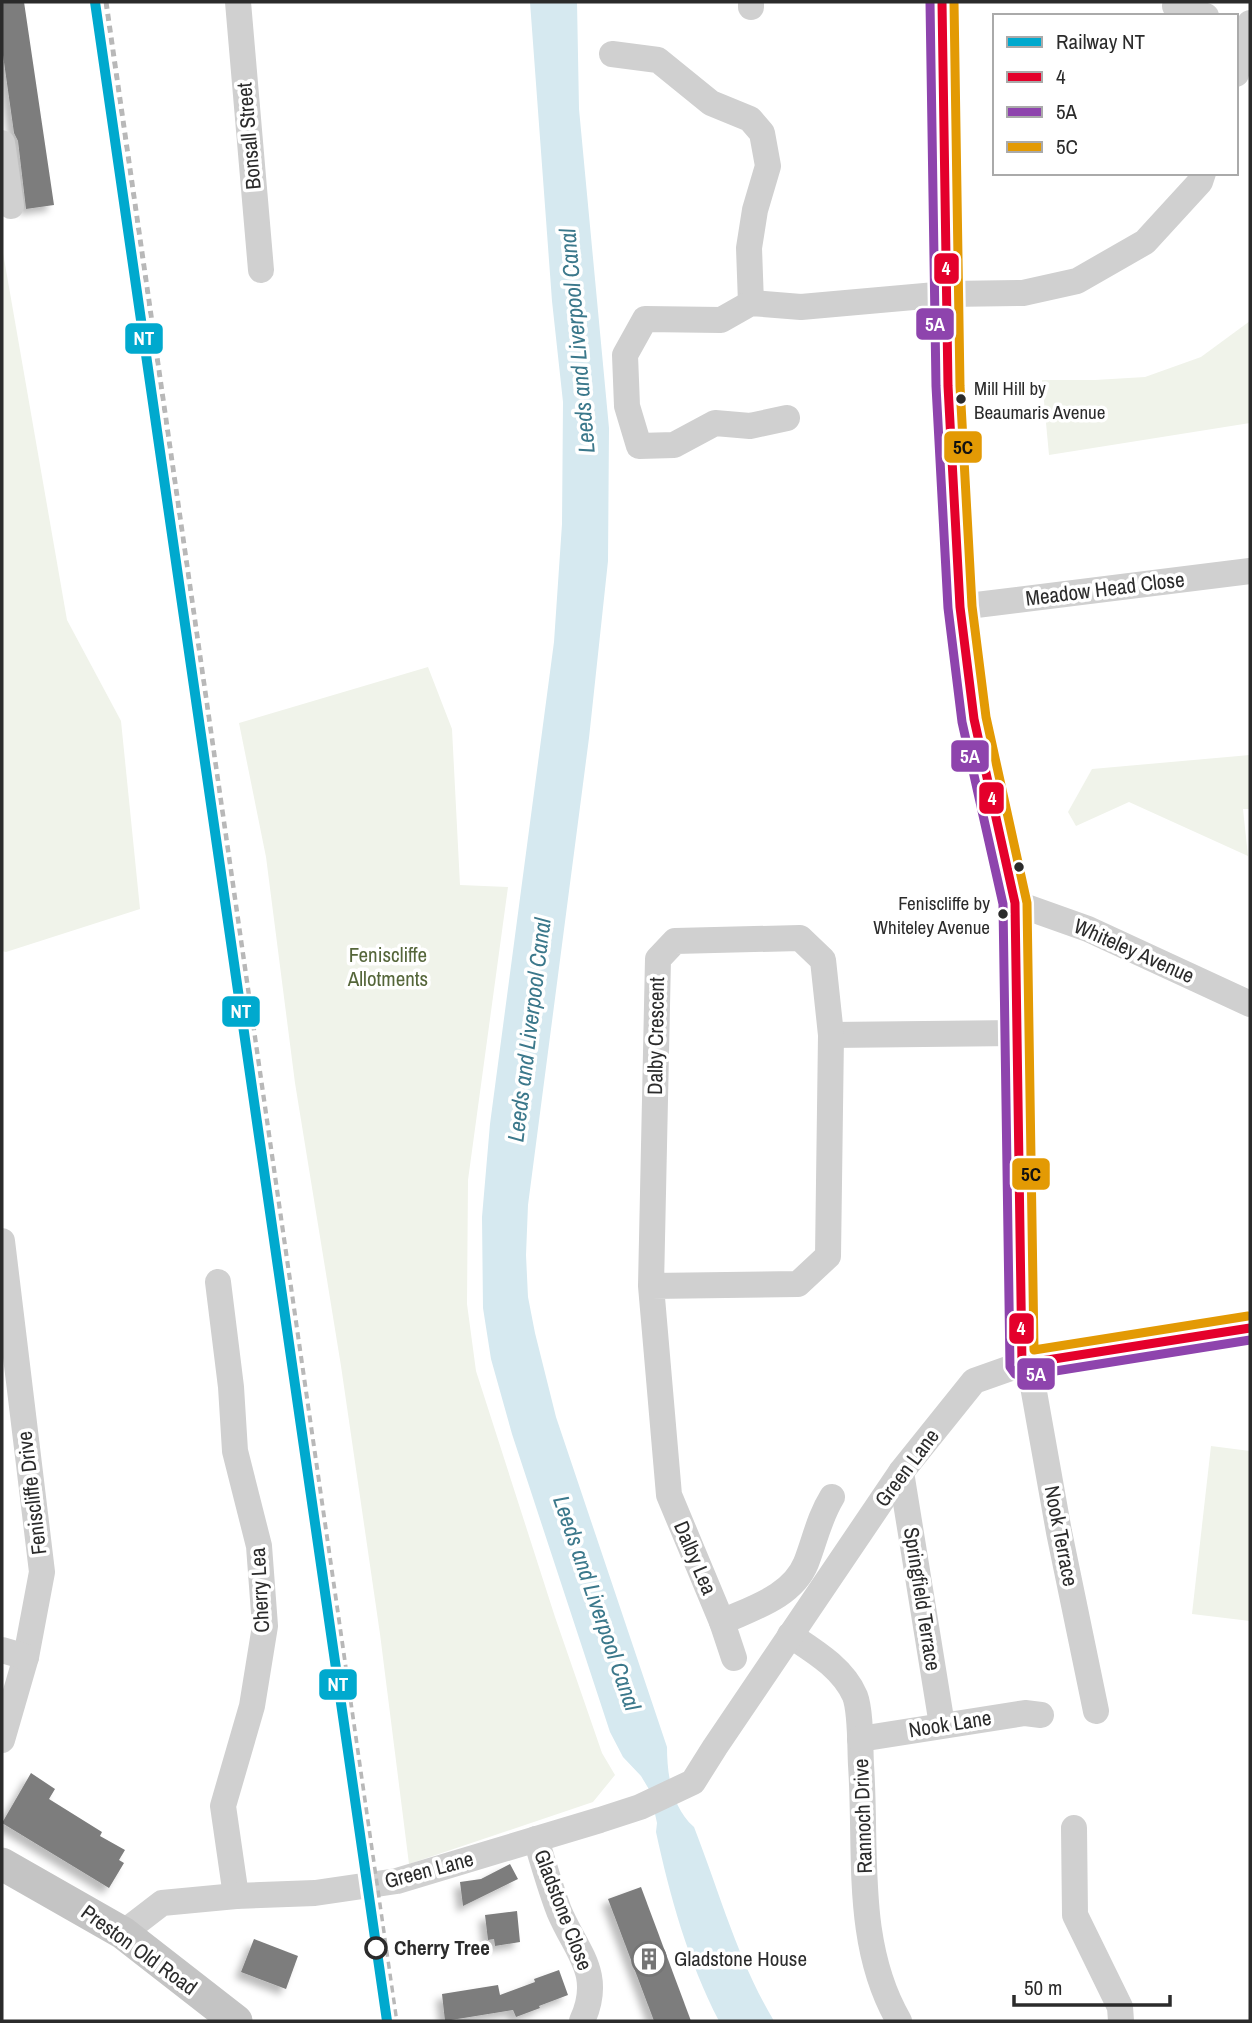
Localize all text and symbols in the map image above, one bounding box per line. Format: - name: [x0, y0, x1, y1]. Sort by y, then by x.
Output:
- legend: [993, 14, 1238, 175]
- text: Railway NT: [1056, 27, 1145, 56]
- text: 4: [1056, 62, 1066, 91]
- street label: Bonsall Street: [229, 81, 268, 191]
- text: 5A: [1056, 97, 1078, 126]
- text: 5C: [1056, 132, 1078, 161]
- water label: Leeds and Liverpool Canal: [551, 227, 602, 455]
- line badge: 4: [933, 252, 960, 285]
- text: 4: [942, 255, 951, 281]
- line badge: 5A: [915, 307, 955, 341]
- text: 5A: [925, 311, 946, 337]
- line badge: NT: [124, 322, 164, 355]
- text: NT: [134, 325, 155, 351]
- place label: Mill Hill by Beaumaris Avenue: [974, 375, 1105, 425]
- marker: Mill Hill by Beaumaris Avenue: [954, 392, 968, 406]
- line badge: 5C: [943, 430, 983, 464]
- text: 5C: [953, 434, 973, 460]
- street label: Meadow Head Close: [1024, 564, 1186, 613]
- line badge: 5A: [950, 739, 990, 773]
- text: 5A: [960, 743, 981, 769]
- line badge: 4: [978, 781, 1005, 815]
- text: 4: [988, 785, 997, 811]
- unlabelled marker: [1012, 860, 1026, 874]
- place label: Feniscliffe by Whiteley Avenue: [873, 890, 990, 940]
- marker: Feniscliffe by Whiteley Avenue: [996, 907, 1010, 921]
- street label: Whiteley Avenue: [1069, 911, 1199, 990]
- water label: Leeds and Liverpool Canal: [499, 915, 558, 1144]
- park label: Feniscliffe Allotments: [347, 940, 428, 993]
- street label: Dalby Crescent: [640, 977, 671, 1095]
- line badge: NT: [221, 995, 261, 1028]
- text: NT: [231, 998, 252, 1024]
- line badge: 5C: [1011, 1157, 1051, 1191]
- text: 5C: [1021, 1161, 1041, 1187]
- line badge: 4: [1008, 1312, 1035, 1345]
- text: 4: [1017, 1315, 1026, 1341]
- line badge: 5A: [1016, 1357, 1056, 1391]
- text: 5A: [1026, 1361, 1047, 1387]
- street label: Green Lane: [868, 1423, 946, 1513]
- street label: Feniscliffe Drive: [10, 1430, 53, 1556]
- street label: Nook Terrace: [1038, 1483, 1085, 1589]
- water label: Leeds and Liverpool Canal: [546, 1491, 649, 1715]
- street label: Dalby Lea: [667, 1516, 724, 1600]
- street label: Springfield Terrace: [897, 1525, 948, 1673]
- street label: Cherry Lea: [243, 1546, 276, 1633]
- line badge: NT: [318, 1668, 358, 1701]
- text: NT: [328, 1671, 349, 1697]
- street label: Nook Lane: [907, 1703, 993, 1744]
- street label: Rannoch Drive: [846, 1758, 879, 1874]
- street label: Green Lane: [381, 1844, 477, 1895]
- street label: Gladstone Close: [527, 1845, 600, 1974]
- street label: Preston Old Road: [75, 1898, 203, 2002]
- place label: Cherry Tree: [394, 1933, 490, 1962]
- marker: Cherry Tree: [365, 1937, 387, 1959]
- building icon: Gladstone House: [630, 1940, 668, 1978]
- place label: Gladstone House: [674, 1944, 807, 1973]
- scale bar: [1014, 1964, 1170, 2008]
- text: 50 m: [1024, 1973, 1062, 2002]

